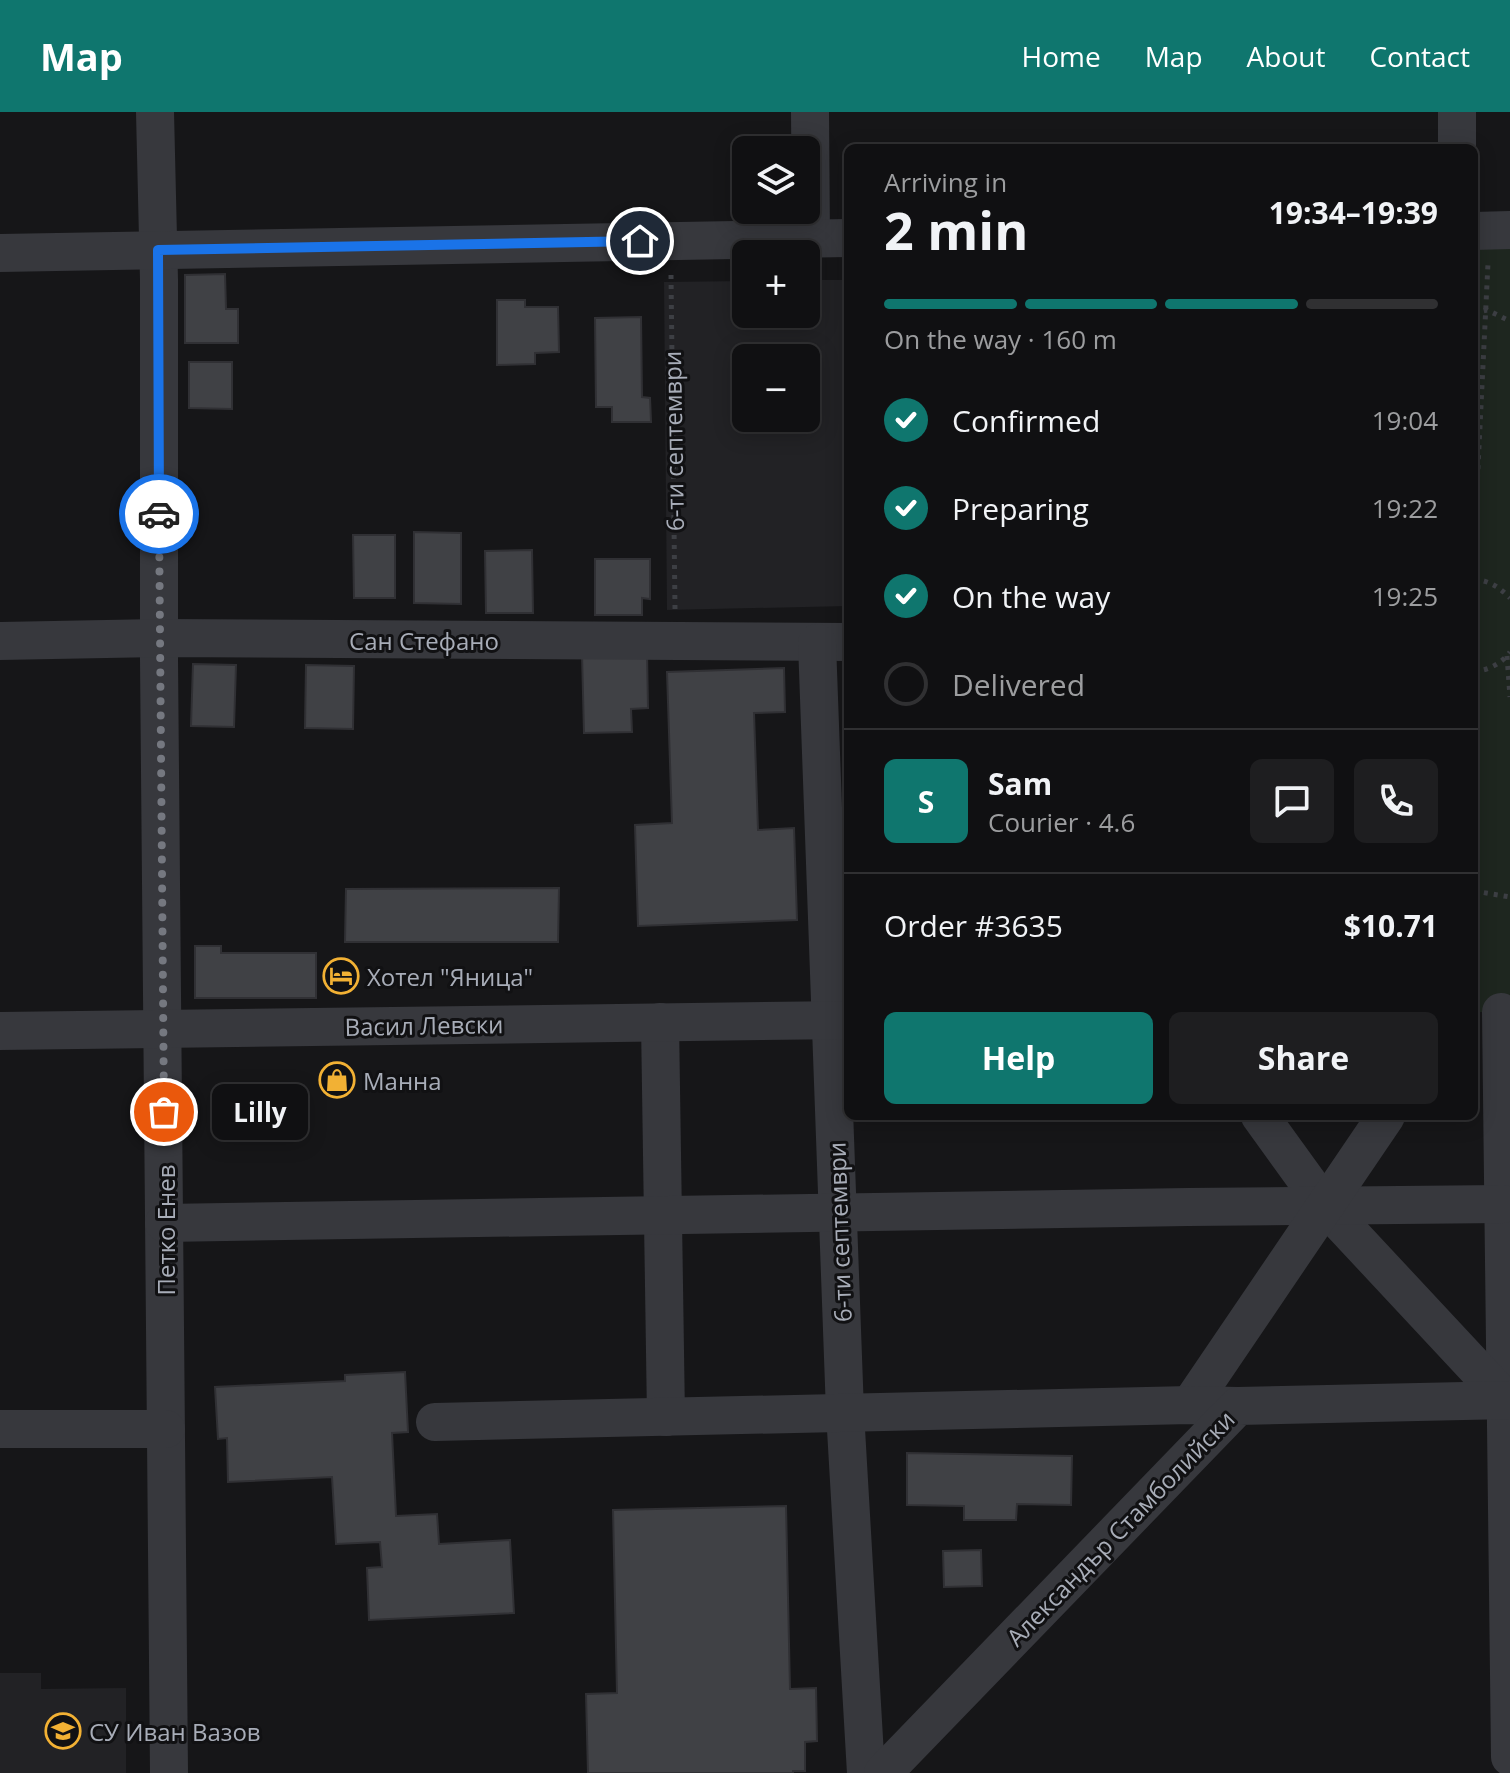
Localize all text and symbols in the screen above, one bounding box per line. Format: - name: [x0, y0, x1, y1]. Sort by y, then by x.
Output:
- text: Map: [40, 30, 123, 82]
- text: Home: [1022, 37, 1101, 75]
- text: Map: [1145, 37, 1203, 75]
- text: About: [1247, 37, 1325, 75]
- text: Contact: [1369, 37, 1470, 75]
- map controls: [732, 136, 820, 432]
- button: layers: [732, 136, 820, 224]
- text: Arriving in: [884, 164, 1007, 200]
- text: 19:34–19:39: [1269, 192, 1438, 233]
- text: 2 min: [884, 194, 1028, 265]
- pin: [606, 207, 674, 275]
- icon: home: [618, 219, 662, 263]
- button: +: [732, 240, 820, 328]
- text: On the way · 160 m: [884, 321, 1117, 357]
- button: −: [732, 344, 820, 432]
- street label: 6-ти септември: [655, 351, 691, 531]
- icon: check: [884, 398, 928, 442]
- text: Confirmed: [952, 400, 1100, 441]
- text: 19:04: [1372, 402, 1438, 438]
- courier: [119, 474, 199, 554]
- icon: check: [884, 486, 928, 530]
- text: Preparing: [952, 488, 1089, 529]
- text: 19:22: [1372, 490, 1438, 526]
- icon: car: [137, 492, 181, 536]
- icon: check: [884, 574, 928, 618]
- text: On the way: [952, 576, 1110, 617]
- text: 19:25: [1372, 578, 1438, 614]
- street label: Сан Стефано: [349, 624, 499, 657]
- text: Delivered: [952, 664, 1085, 705]
- button: chat: [1250, 759, 1334, 843]
- button: phone: [1354, 759, 1438, 843]
- text: Sam: [988, 763, 1052, 804]
- text: S: [918, 781, 934, 822]
- text: Courier · 4.6: [988, 804, 1135, 840]
- text: Order #3635: [884, 905, 1063, 946]
- text: $10.71: [1344, 905, 1438, 946]
- hotel icon: Хотел "Яница": [322, 957, 360, 995]
- place label: Хотел "Яница": [367, 960, 533, 993]
- street label: Васил Левски: [344, 1007, 504, 1043]
- button: Help: [884, 1012, 1153, 1104]
- button: Share: [1169, 1012, 1438, 1104]
- shop icon: Манна: [318, 1061, 356, 1099]
- place label: Манна: [363, 1064, 442, 1097]
- pin: [130, 1078, 198, 1146]
- callout: Lilly: [212, 1084, 308, 1140]
- icon: bag: [142, 1090, 186, 1134]
- text: Lilly: [233, 1094, 287, 1130]
- street label: 6-ти септември: [819, 1141, 859, 1323]
- street label: Петко Енев: [149, 1164, 182, 1296]
- street label: Александър Стамболийски: [999, 1403, 1241, 1653]
- school or university icon: СУ Иван Вазов: [44, 1712, 82, 1750]
- place label: СУ Иван Вазов: [89, 1715, 261, 1748]

